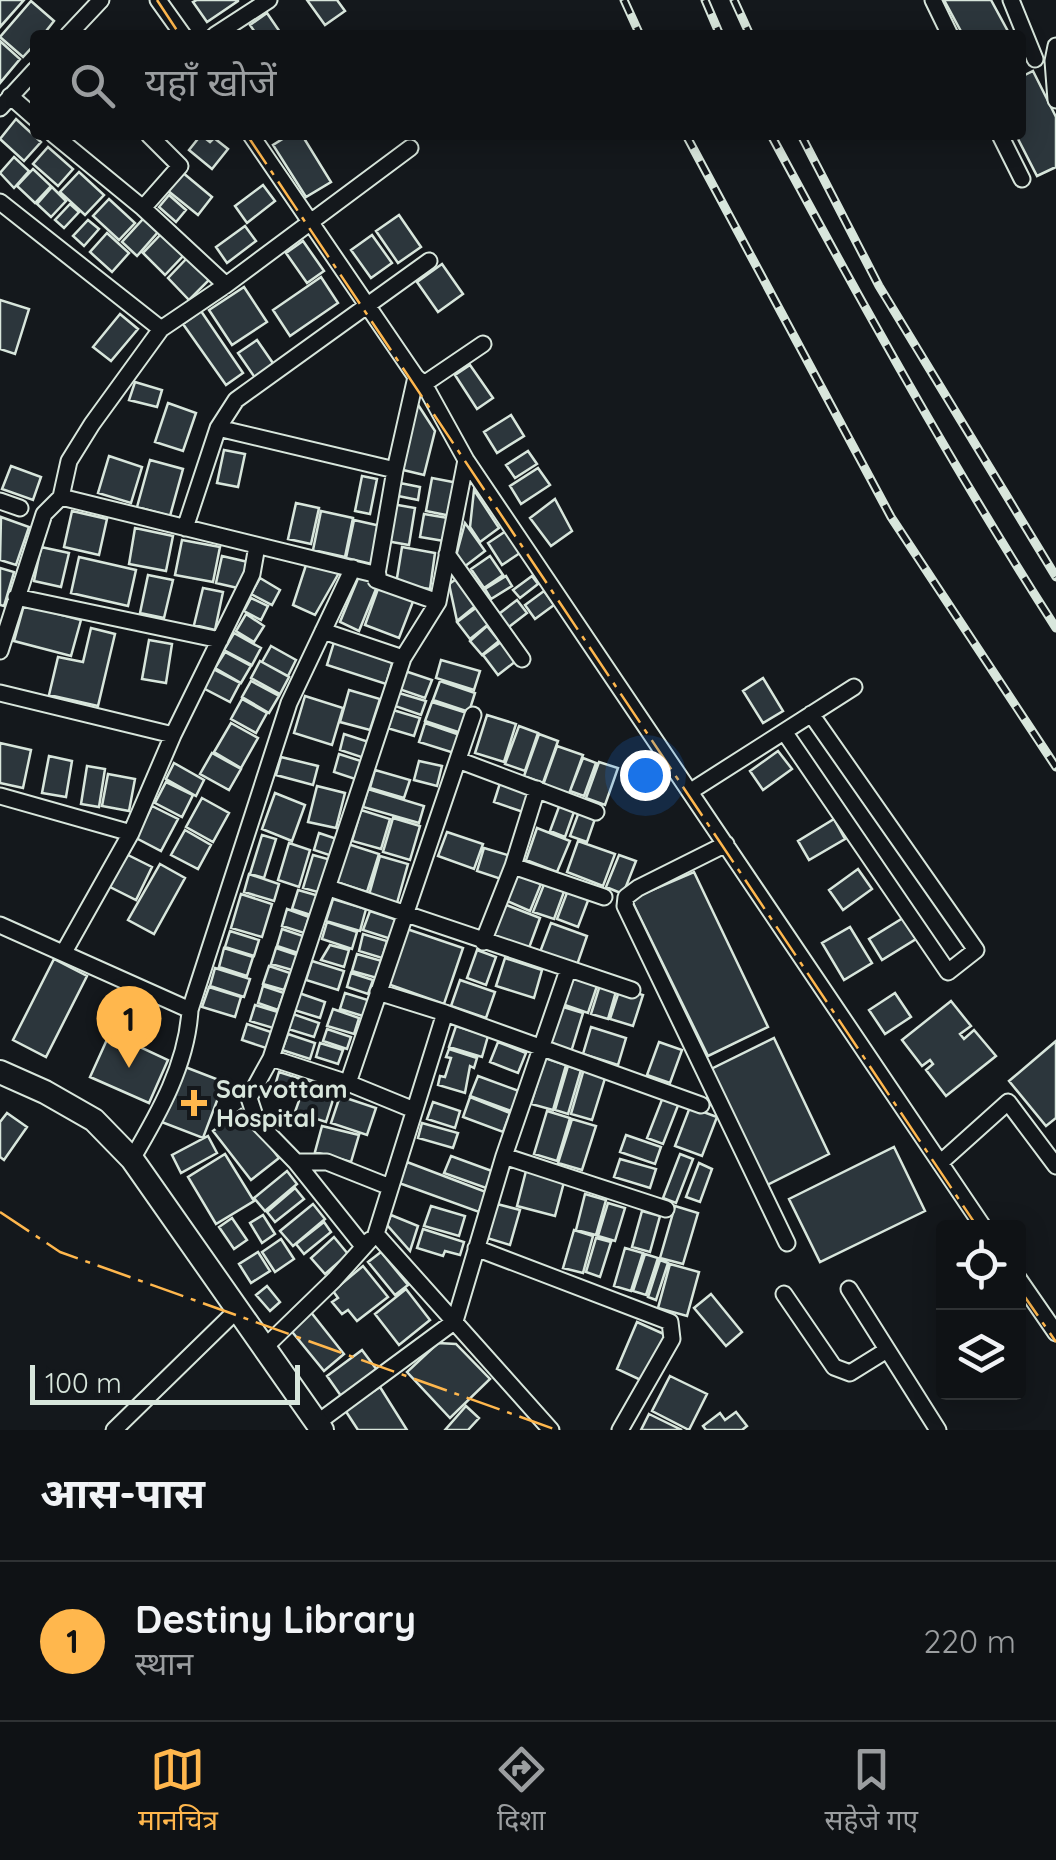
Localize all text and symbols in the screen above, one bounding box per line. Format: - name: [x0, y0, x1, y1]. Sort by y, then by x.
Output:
- search box: [30, 30, 1026, 140]
- icon: search: [65, 58, 120, 113]
- text: यहाँ खोजें: [145, 58, 277, 106]
- your location: [620, 750, 671, 801]
- pin: 1: [96, 986, 162, 1068]
- place label: Sarvottam Hospital: [216, 1073, 347, 1133]
- marker: Sarvottam Hospital: [181, 1090, 207, 1116]
- map controls: [936, 1220, 1026, 1400]
- button: locate: [936, 1220, 1026, 1310]
- button: layers: [936, 1310, 1026, 1400]
- scale bar: [30, 1360, 300, 1404]
- text: 100 m: [45, 1365, 122, 1400]
- text: आस-पास: [40, 1466, 205, 1519]
- text: Destiny Library: [135, 1595, 416, 1643]
- text: 1: [66, 1621, 79, 1661]
- text: 220 m: [924, 1621, 1016, 1661]
- text: स्थान: [135, 1643, 193, 1683]
- tab: मानचित्र: [138, 1742, 218, 1841]
- tab: दिशा: [494, 1742, 549, 1841]
- tab: सहेजे गए: [825, 1742, 918, 1841]

